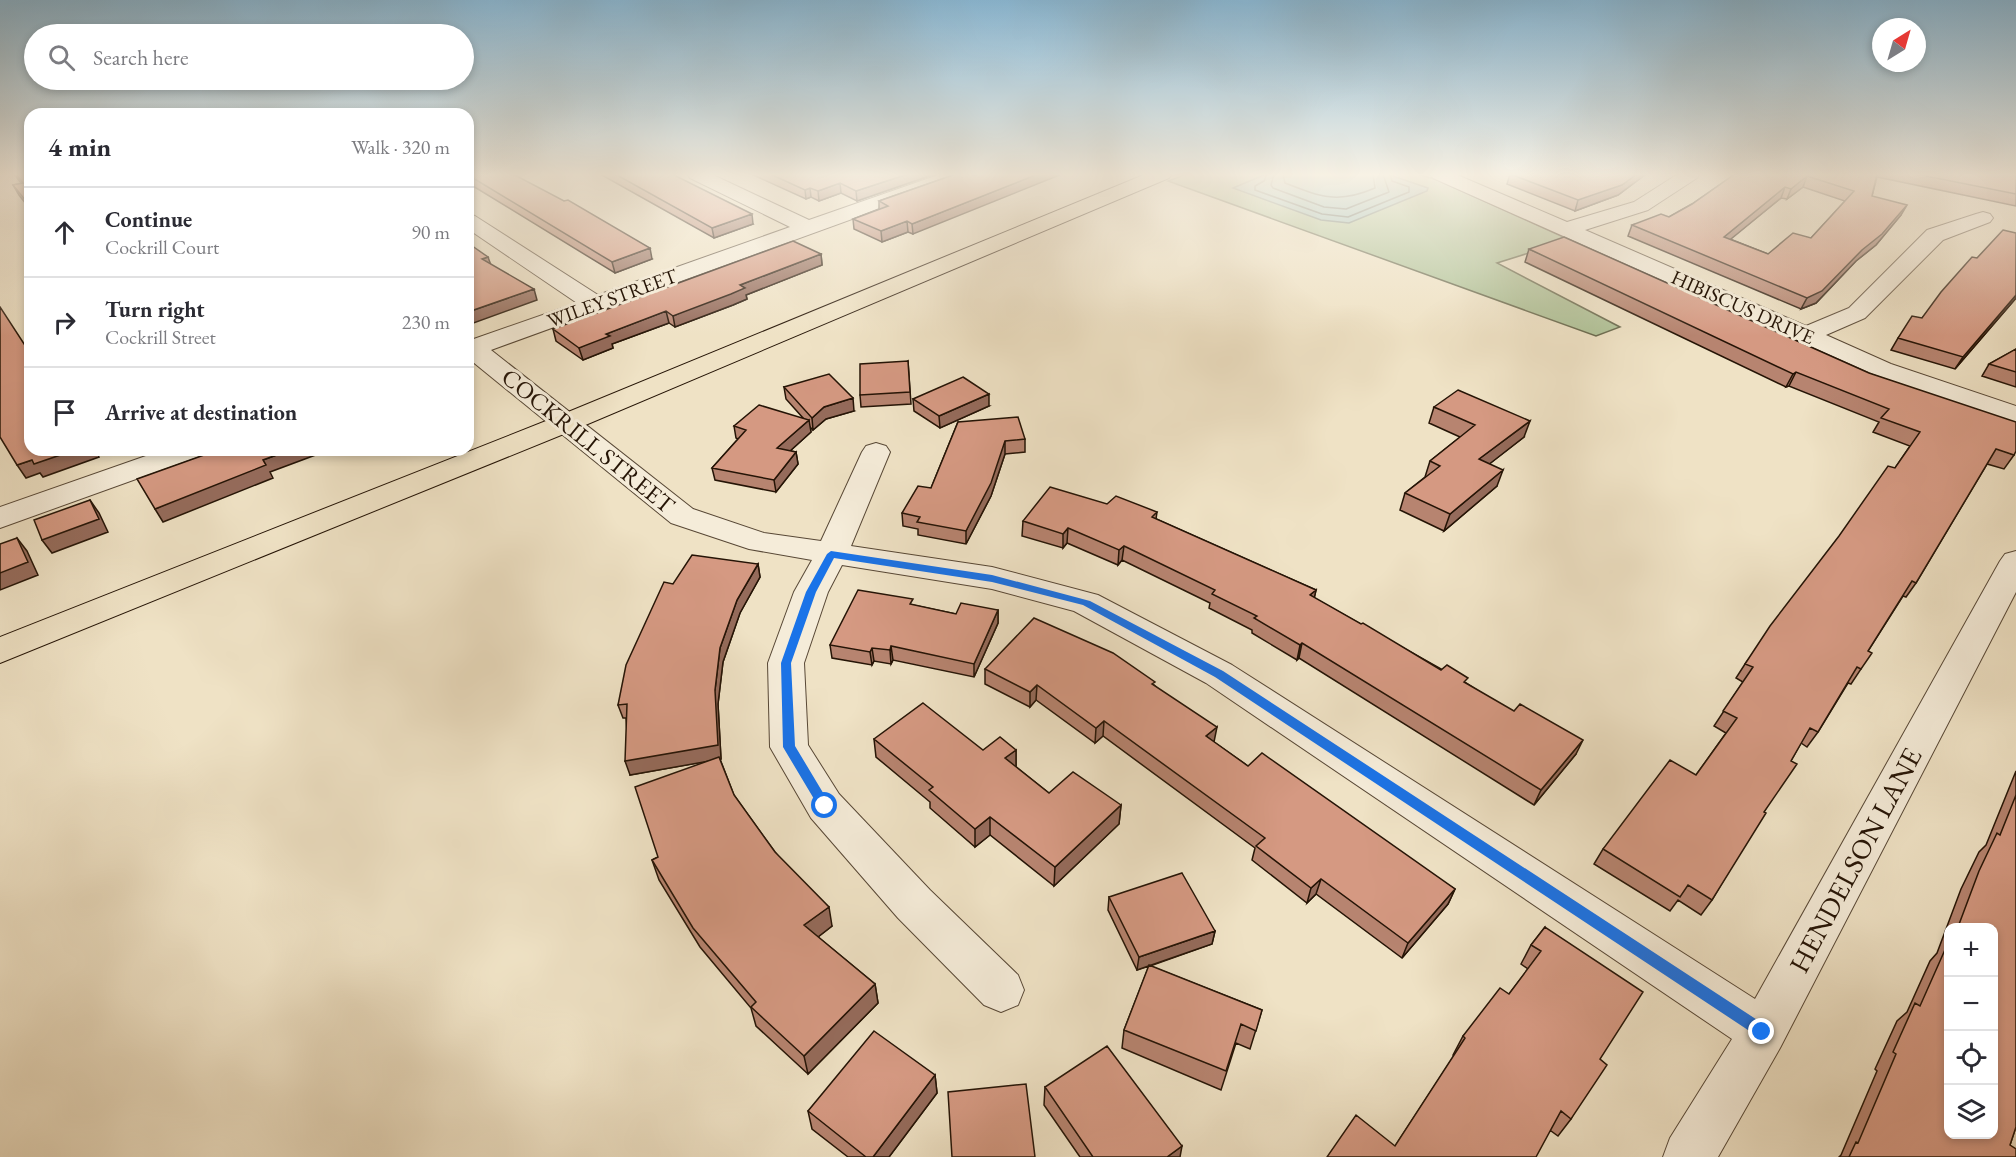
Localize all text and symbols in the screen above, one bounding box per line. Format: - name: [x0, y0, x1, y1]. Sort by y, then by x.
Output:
- north arrow: [1872, 18, 1926, 72]
- search box: [24, 24, 474, 90]
- icon: search: [45, 41, 78, 74]
- text: Search here: [93, 43, 188, 72]
- text: 4 min: [48, 130, 111, 164]
- text: Walk · 320 m: [351, 134, 450, 160]
- text: Continue: [105, 205, 192, 234]
- icon: ahead: [48, 216, 81, 249]
- text: 90 m: [411, 219, 450, 245]
- text: Cockrill Court: [105, 234, 219, 260]
- street label: WILEY STREET: [543, 262, 681, 334]
- street label: HIBISCUS DRIVE: [1667, 264, 1819, 350]
- text: Turn right: [105, 295, 204, 324]
- icon: right: [48, 306, 81, 339]
- text: 230 m: [402, 309, 450, 335]
- text: Cockrill Street: [105, 324, 216, 350]
- street label: COCKRILL STREET: [495, 361, 682, 521]
- icon: arrive: [48, 396, 81, 429]
- text: Arrive at destination: [105, 398, 297, 427]
- street label: HENDELSON LANE: [1780, 741, 1930, 979]
- route start: [811, 792, 837, 818]
- map controls: [1944, 923, 1998, 1139]
- button: +: [1944, 923, 1998, 977]
- button: −: [1944, 977, 1998, 1031]
- route end: [1748, 1018, 1774, 1044]
- button: locate: [1944, 1031, 1998, 1085]
- button: layers: [1944, 1085, 1998, 1139]

